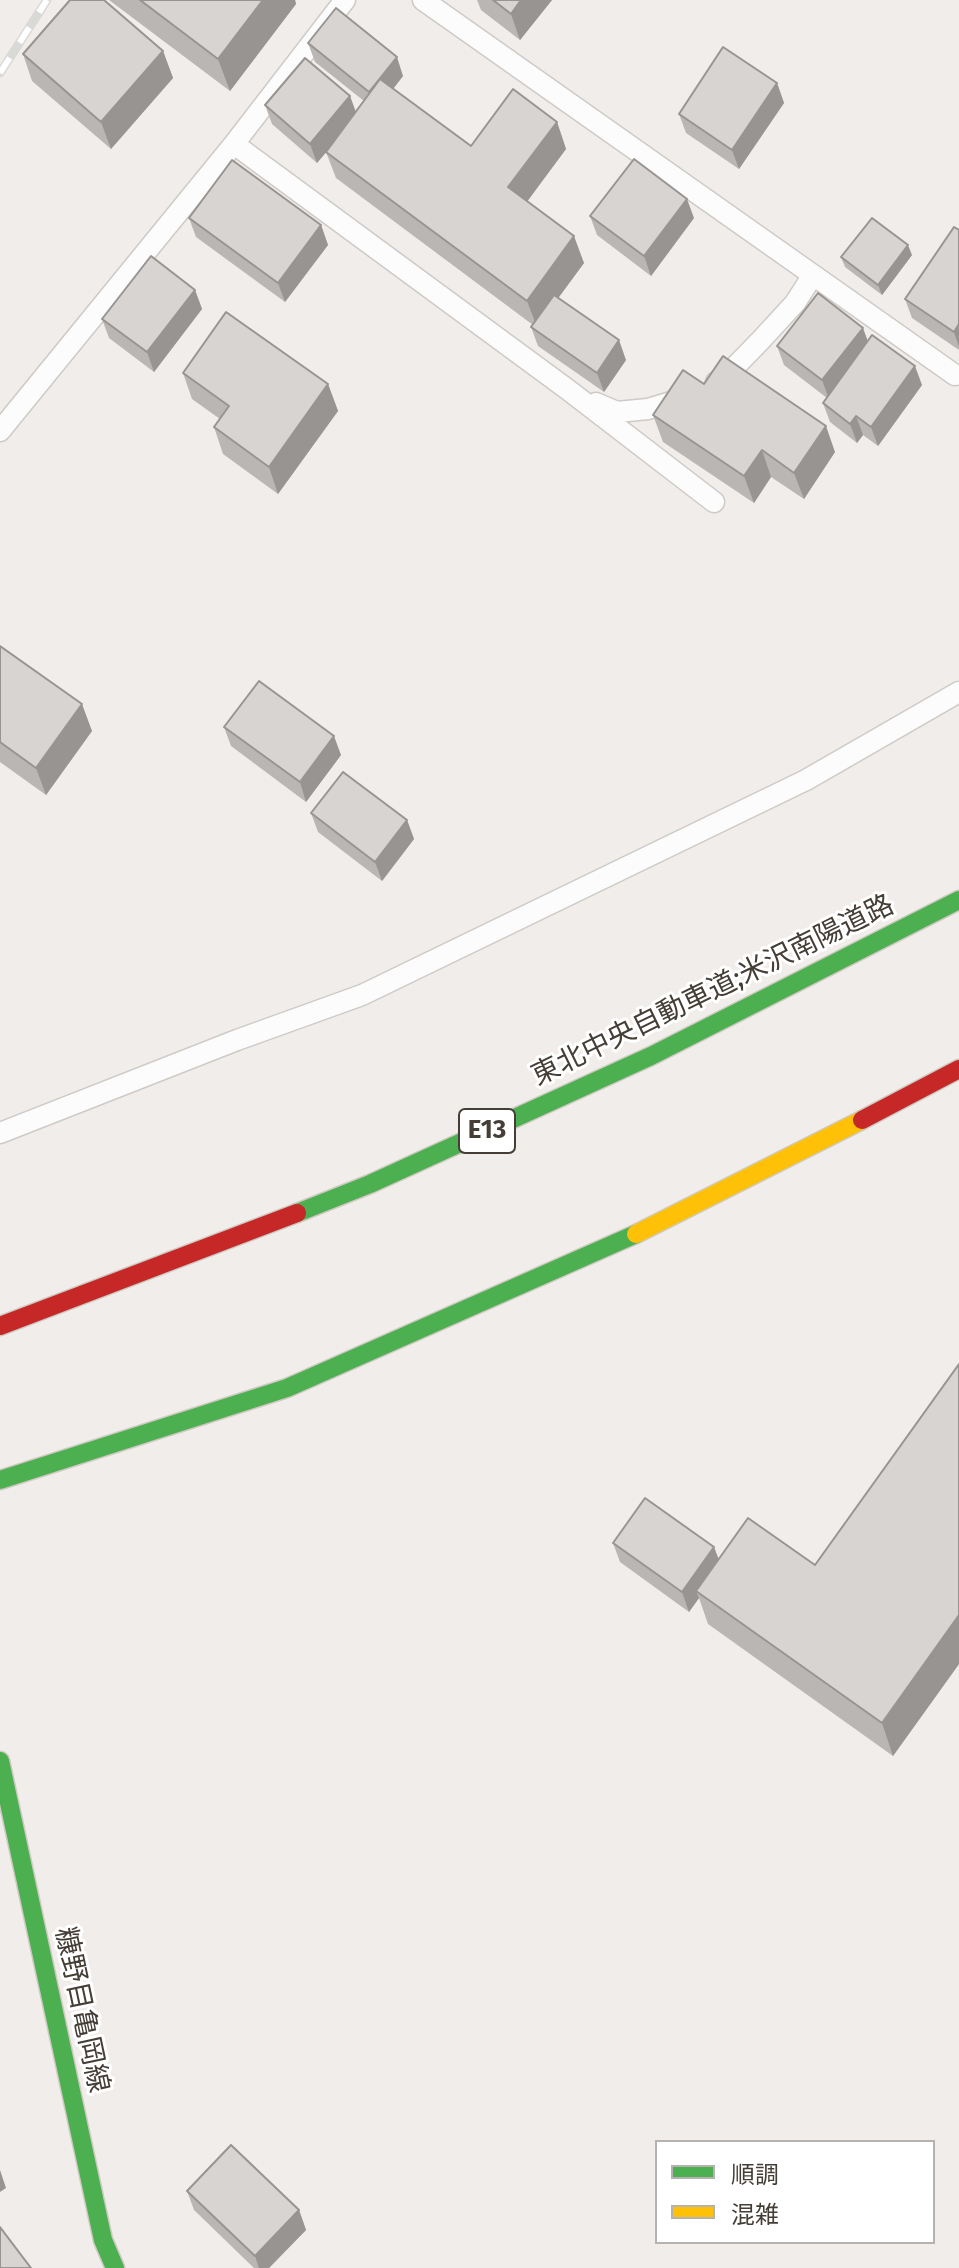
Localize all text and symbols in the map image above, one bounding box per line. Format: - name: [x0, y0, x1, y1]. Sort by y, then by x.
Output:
- street label: 東北中央自動車道;米沢南陽道路: [526, 889, 900, 1093]
- road number: E13: [459, 1109, 515, 1153]
- street label: 糠野目亀岡線: [47, 1924, 115, 2096]
- legend: [655, 2140, 935, 2244]
- text: 順調: [731, 2161, 779, 2189]
- text: 混雑: [731, 2201, 779, 2229]

